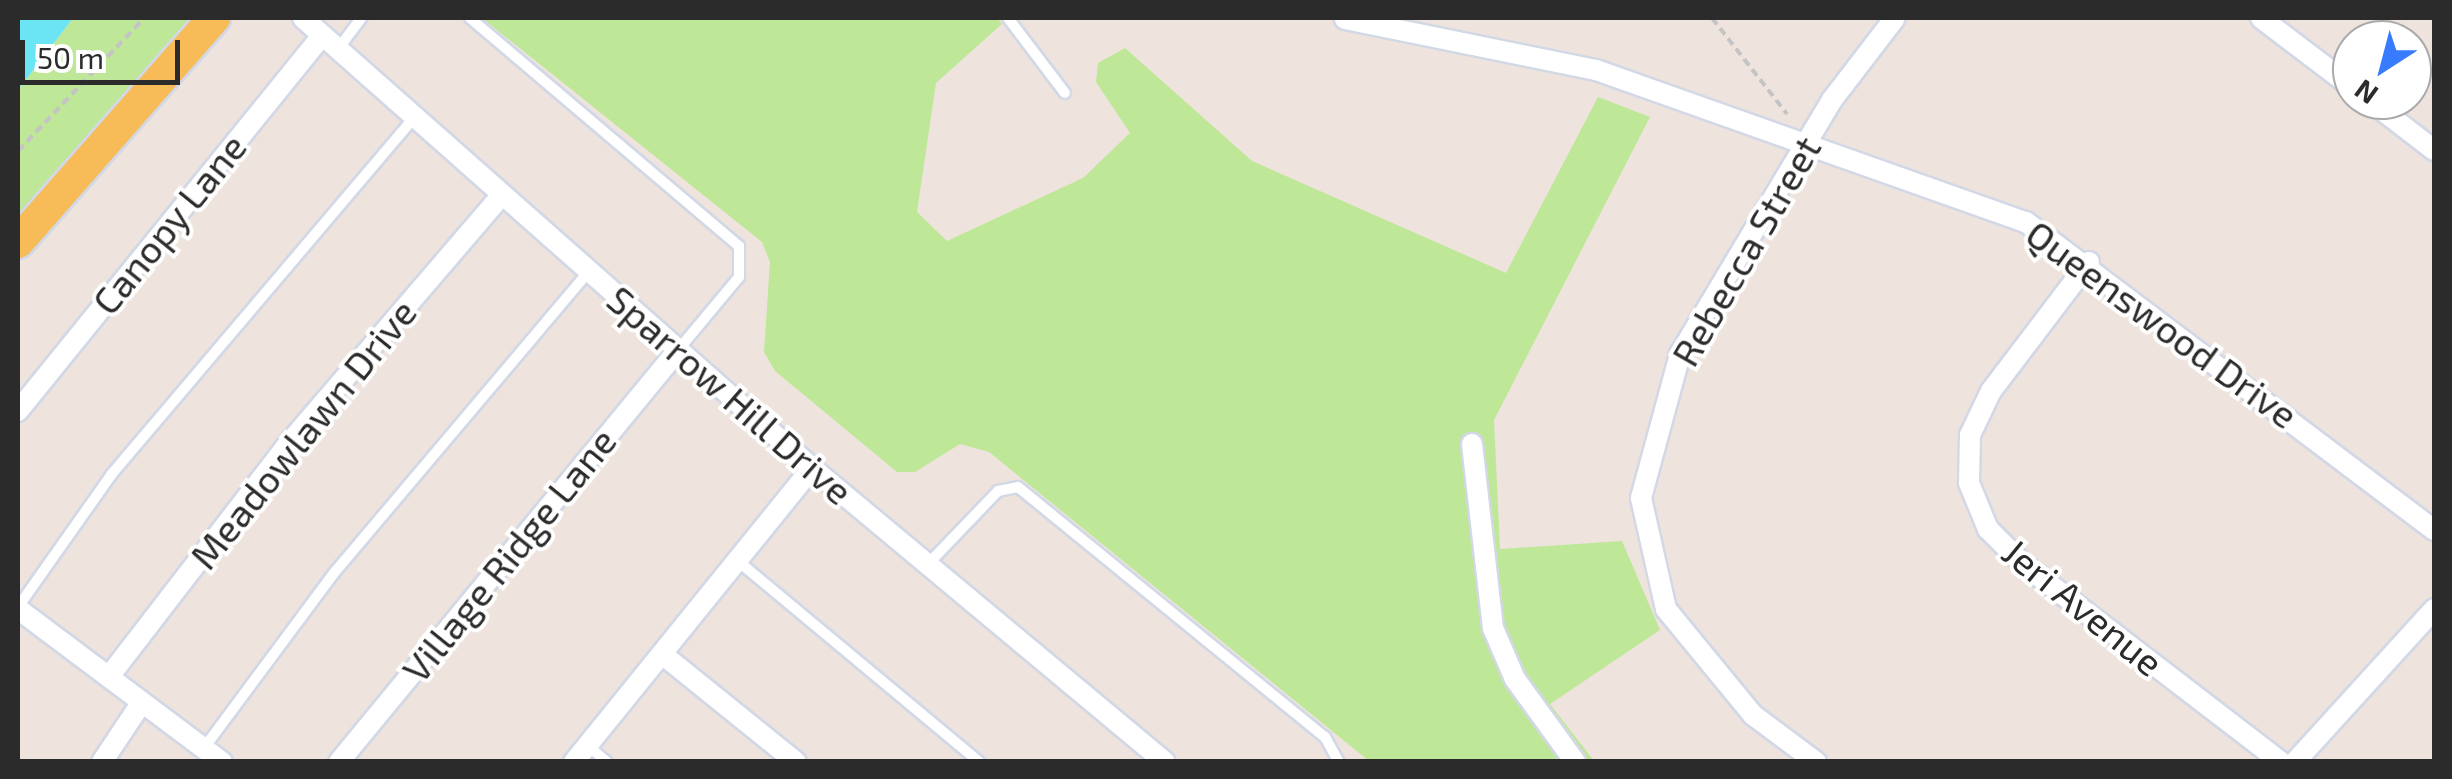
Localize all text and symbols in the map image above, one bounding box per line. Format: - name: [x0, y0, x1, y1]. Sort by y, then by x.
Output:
- scale bar: [25, 20, 185, 82]
- north arrow: [2332, 20, 2432, 120]
- text: 50 m: [37, 39, 104, 75]
- text: N: [2347, 73, 2384, 112]
- street label: Canopy Lane: [82, 124, 256, 324]
- street label: Rebecca Street: [1662, 128, 1830, 374]
- street label: Queenswood Drive: [2017, 210, 2307, 438]
- street label: Sparrow Hill Drive: [597, 276, 863, 514]
- street label: Meadowlawn Drive: [180, 290, 426, 578]
- street label: Village Ridge Lane: [393, 419, 625, 691]
- street label: Jeri Avenue: [1993, 528, 2173, 686]

